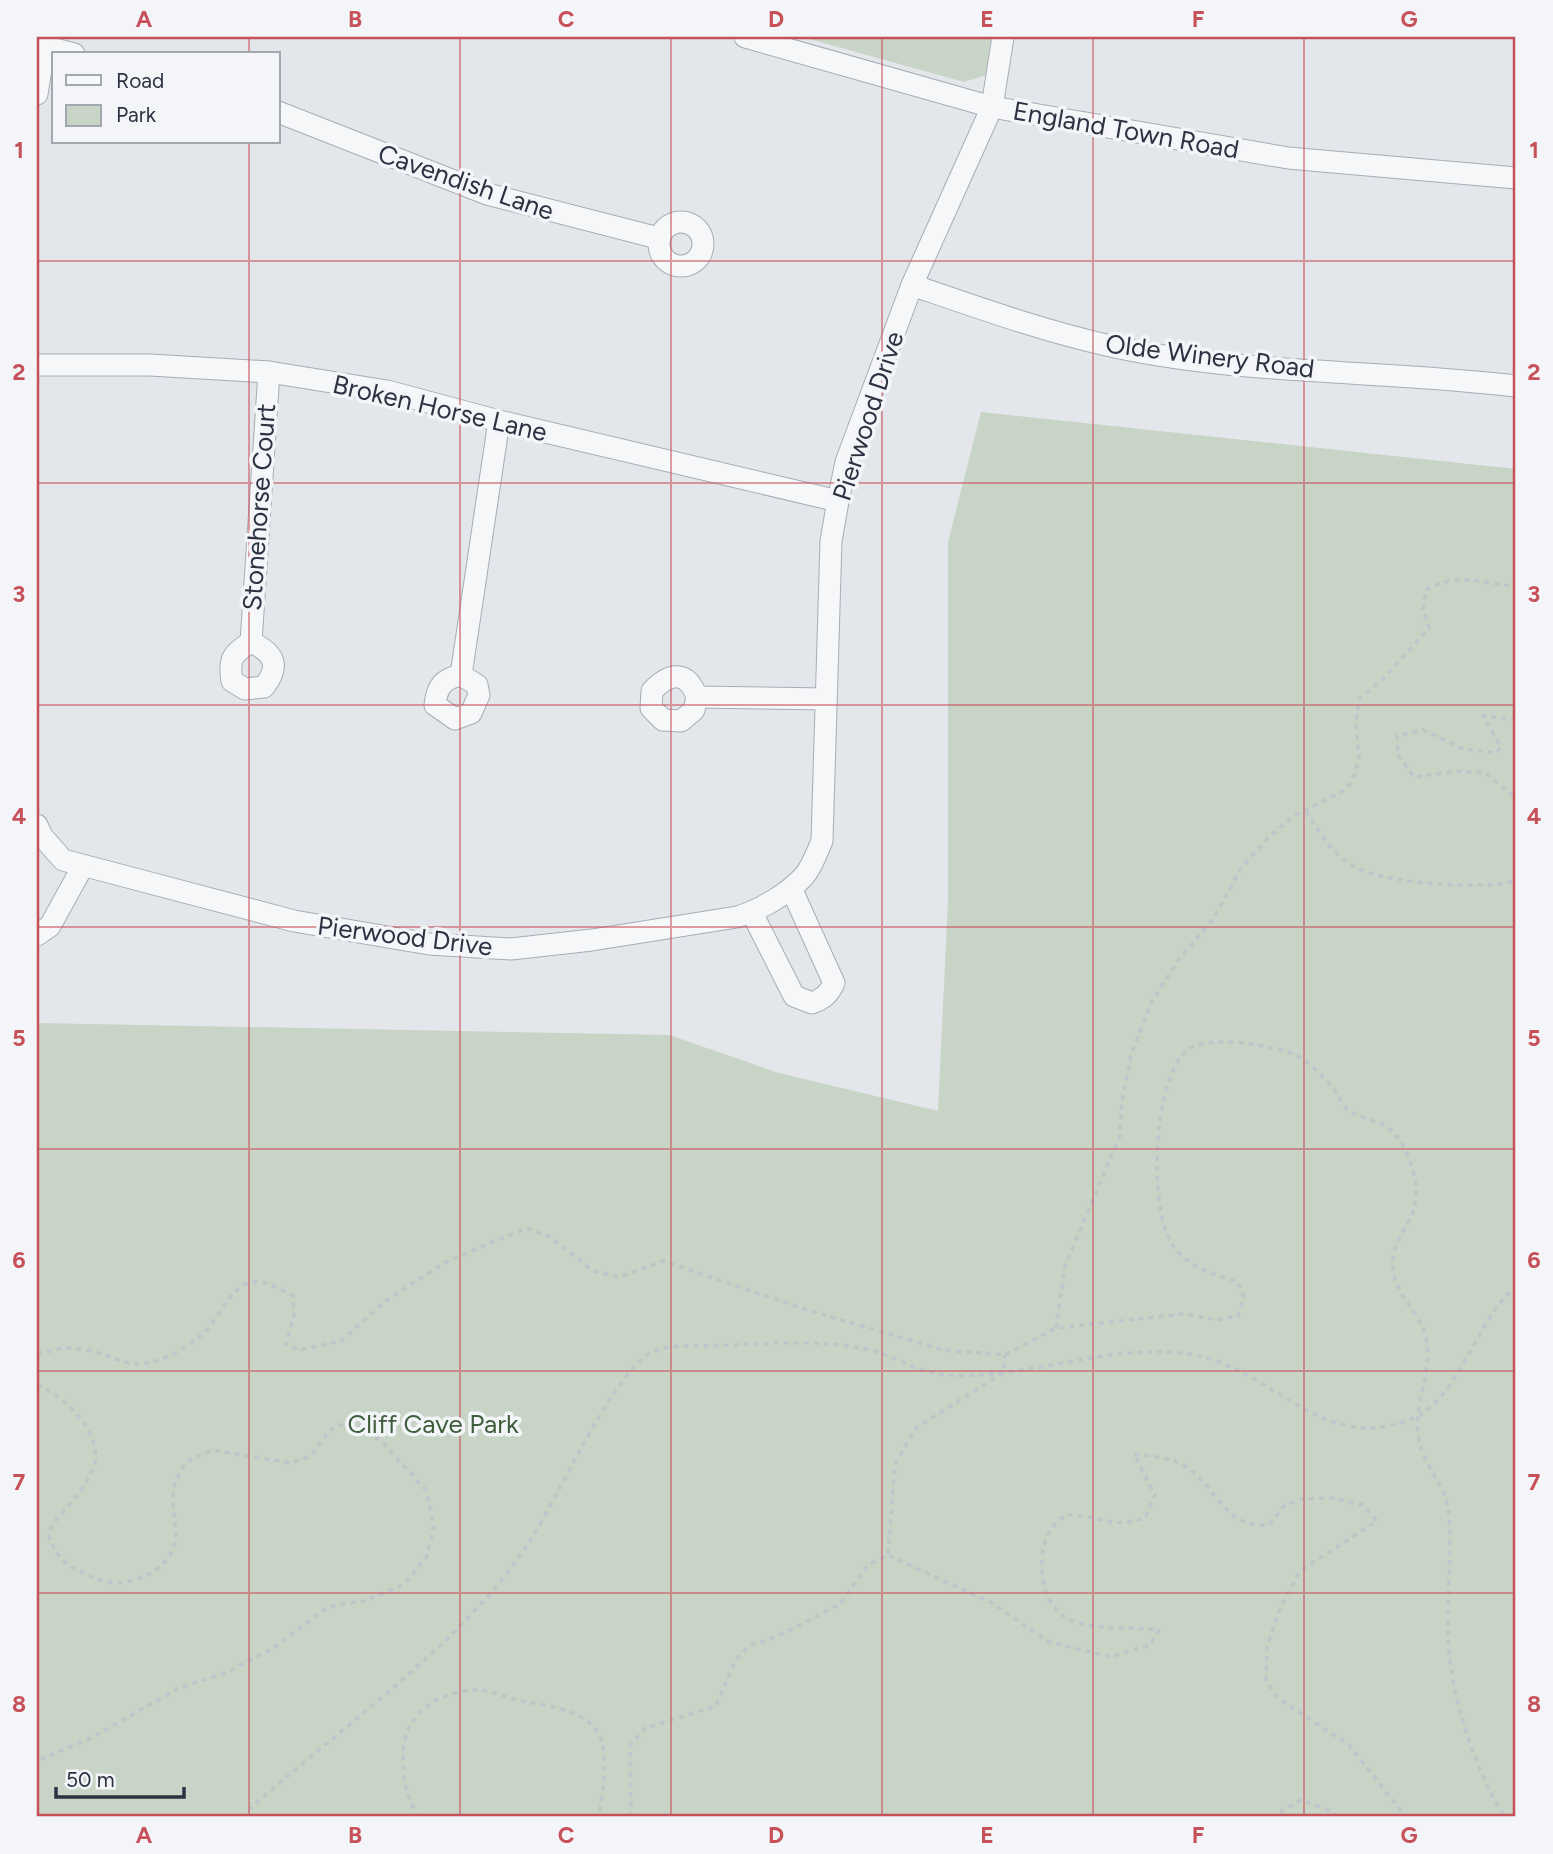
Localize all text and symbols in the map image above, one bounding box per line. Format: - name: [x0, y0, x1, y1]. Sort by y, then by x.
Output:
- text: A: [136, 5, 153, 33]
- text: B: [348, 5, 362, 33]
- text: C: [558, 5, 575, 33]
- text: D: [768, 5, 784, 33]
- text: E: [980, 5, 994, 33]
- text: F: [1192, 5, 1205, 33]
- text: G: [1400, 5, 1418, 33]
- legend: [52, 52, 280, 144]
- text: Road: [116, 68, 164, 93]
- street label: England Town Road: [1010, 94, 1242, 166]
- text: Park: [116, 102, 157, 127]
- text: 1: [14, 136, 24, 164]
- text: 1: [1529, 136, 1539, 164]
- street label: Cavendish Lane: [374, 137, 558, 227]
- street label: Pierwood Drive: [826, 327, 910, 505]
- street label: Olde Winery Road: [1104, 327, 1316, 385]
- text: 2: [12, 358, 26, 386]
- text: 2: [1527, 358, 1541, 386]
- street label: Broken Horse Lane: [330, 368, 550, 448]
- street label: Stonehorse Court: [236, 402, 282, 612]
- text: 3: [13, 580, 25, 608]
- text: 3: [1528, 580, 1540, 608]
- text: 4: [12, 802, 26, 830]
- text: 4: [1527, 802, 1541, 830]
- street label: Pierwood Drive: [316, 909, 494, 963]
- text: 5: [12, 1024, 26, 1052]
- text: 5: [1527, 1024, 1541, 1052]
- text: 6: [12, 1246, 26, 1274]
- text: 6: [1527, 1246, 1541, 1274]
- park label: Cliff Cave Park: [347, 1408, 519, 1440]
- text: 7: [13, 1468, 26, 1496]
- text: 7: [1528, 1468, 1541, 1496]
- text: 8: [12, 1690, 26, 1718]
- text: 8: [1527, 1690, 1541, 1718]
- scale bar: [56, 1756, 184, 1800]
- text: 50 m: [66, 1767, 115, 1792]
- text: A: [136, 1821, 153, 1849]
- text: B: [348, 1821, 362, 1849]
- text: C: [558, 1821, 575, 1849]
- text: D: [768, 1821, 784, 1849]
- text: E: [980, 1821, 994, 1849]
- text: F: [1192, 1821, 1205, 1849]
- text: G: [1400, 1821, 1418, 1849]

